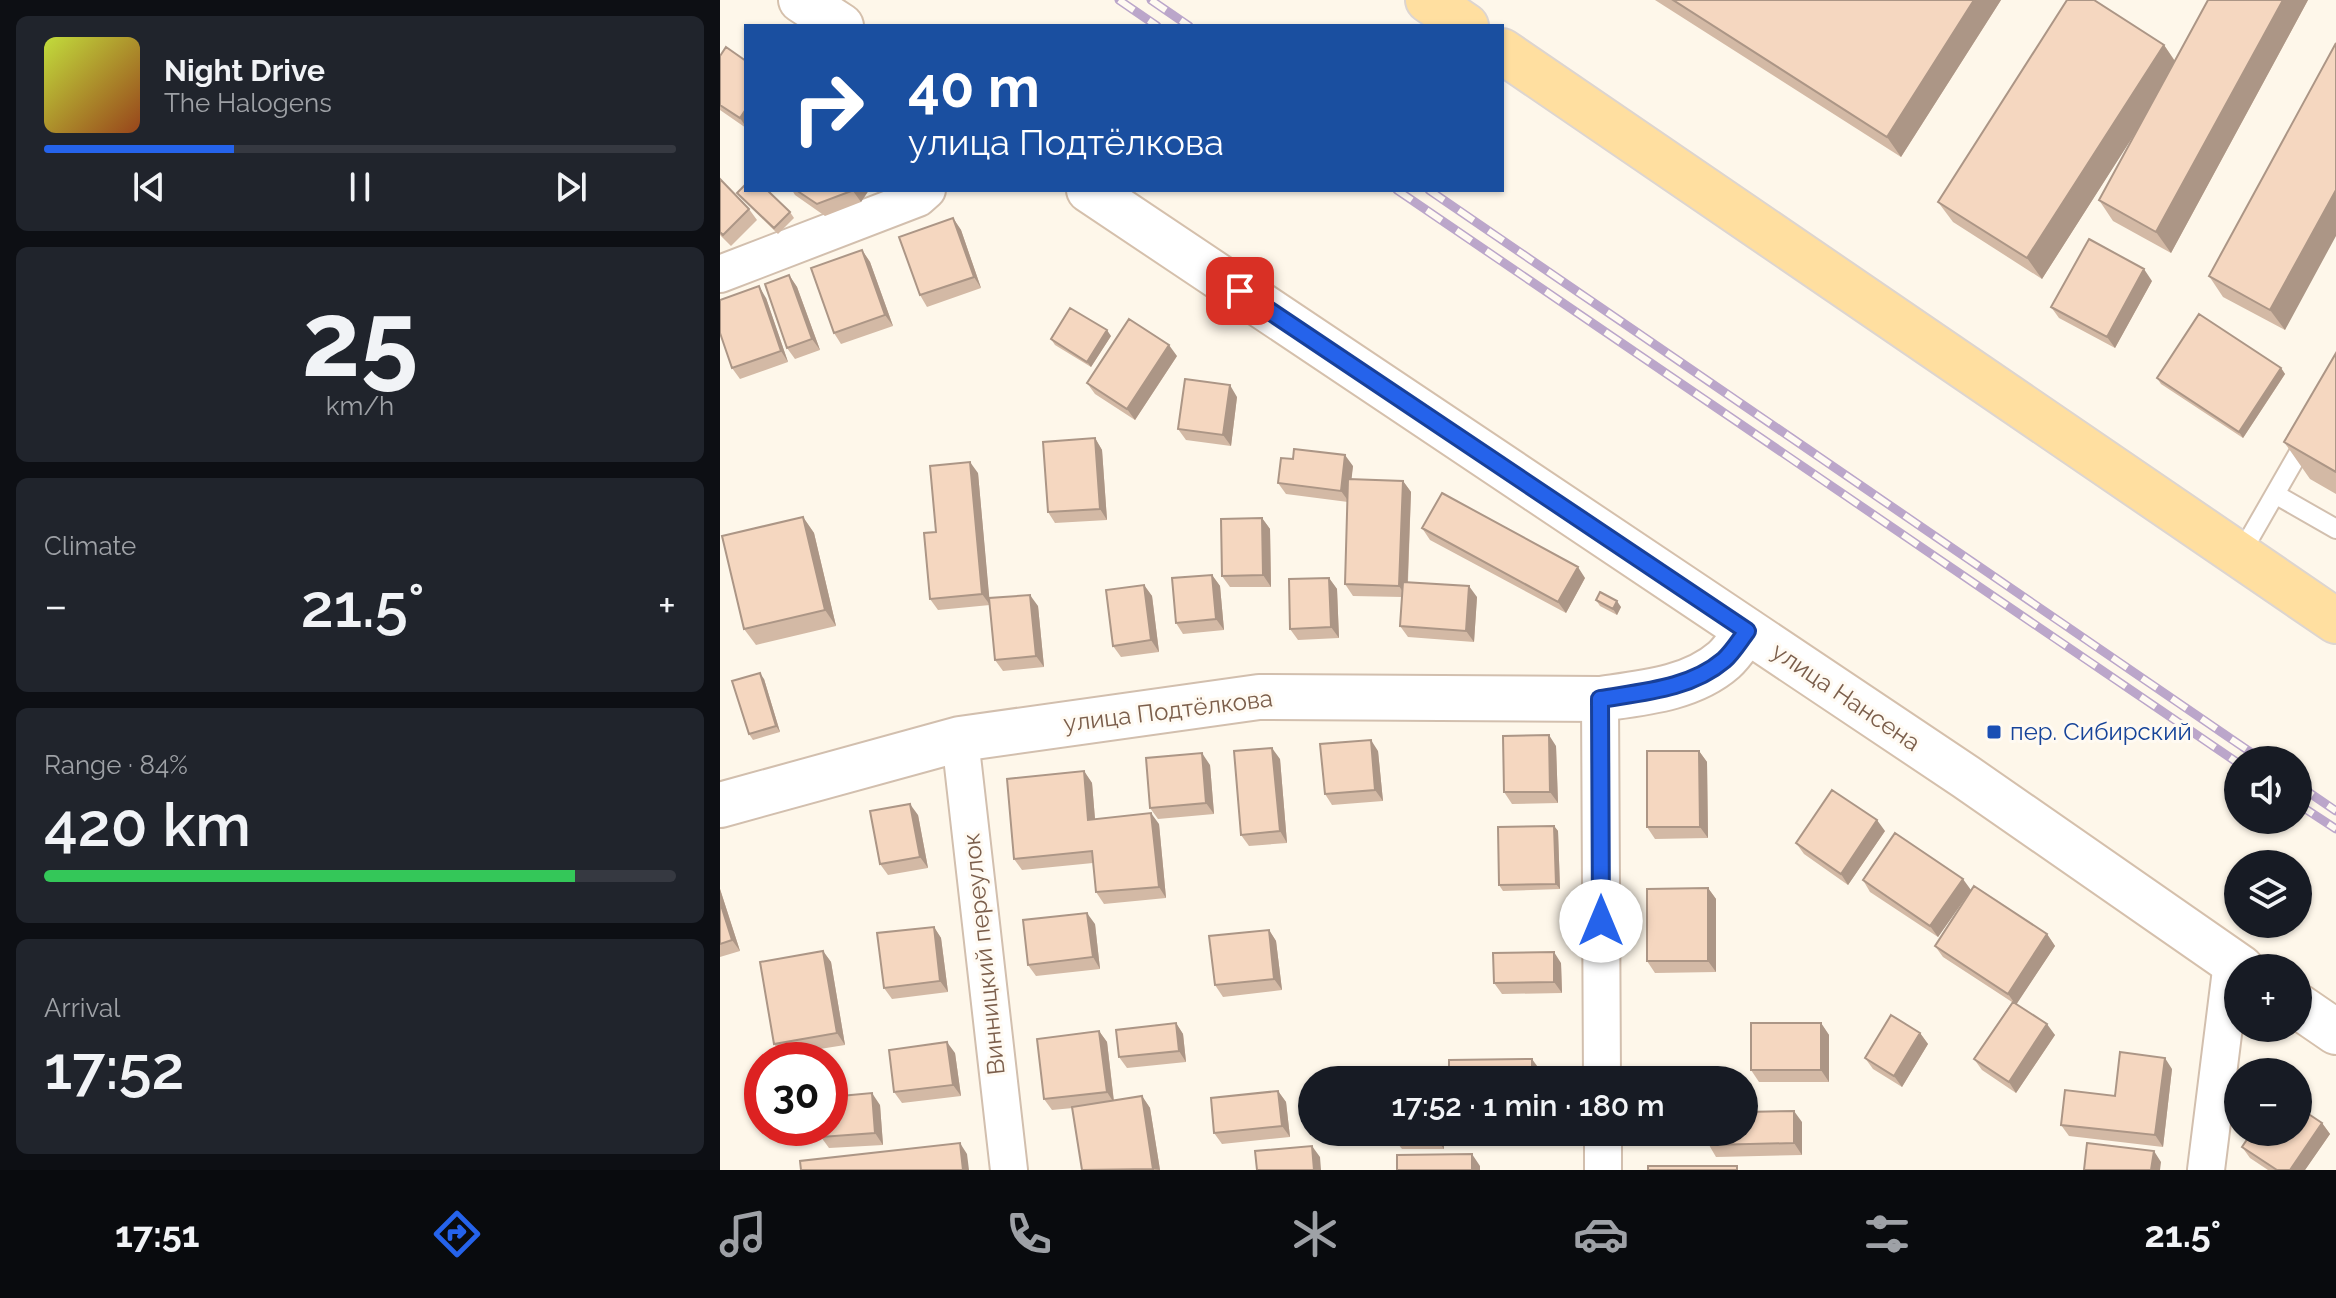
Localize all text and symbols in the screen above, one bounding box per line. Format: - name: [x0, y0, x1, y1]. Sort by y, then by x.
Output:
- text: Night Drive: [164, 53, 325, 88]
- text: 40 m: [908, 54, 1040, 120]
- icon: right: [776, 56, 880, 160]
- text: The Halogens: [164, 88, 332, 118]
- text: улица Подтёлкова: [908, 121, 1224, 163]
- icon: previous: [127, 165, 171, 209]
- icon: pause: [338, 165, 382, 209]
- icon: next: [549, 165, 593, 209]
- pin: [1206, 257, 1274, 325]
- icon: arrive: [1218, 269, 1262, 313]
- text: 25: [302, 278, 418, 400]
- text: km/h: [326, 391, 394, 421]
- text: Climate: [44, 531, 136, 561]
- text: 21.5°: [301, 571, 425, 641]
- text: −: [44, 580, 68, 631]
- text: +: [658, 580, 676, 631]
- street label: улица Нансена: [1766, 636, 1926, 757]
- street label: улица Подтёлкова: [1062, 683, 1274, 738]
- place label: пер. Сибирский: [2010, 717, 2192, 746]
- marker: пер. Сибирский: [1985, 723, 2003, 741]
- map controls: [2224, 746, 2312, 1146]
- button: sound: [2224, 746, 2312, 834]
- text: Range · 84%: [44, 750, 188, 780]
- text: 420 km: [44, 790, 251, 860]
- street label: Винницкий переулок: [956, 832, 1011, 1076]
- button: layers: [2224, 850, 2312, 938]
- position arrow: [1559, 879, 1643, 963]
- button: +: [2224, 954, 2312, 1042]
- text: Arrival: [44, 993, 120, 1023]
- text: 17:52: [44, 1033, 185, 1103]
- speed limit sign: 30: [744, 1042, 848, 1146]
- button: −: [2224, 1058, 2312, 1146]
- text: 17:52 · 1 min · 180 m: [1392, 1088, 1665, 1123]
- icon: directions: [429, 1206, 485, 1262]
- icon: music: [715, 1206, 771, 1262]
- icon: phone: [1001, 1206, 1057, 1262]
- icon: climate: [1287, 1206, 1343, 1262]
- icon: car: [1573, 1206, 1629, 1262]
- icon: filters: [1859, 1206, 1915, 1262]
- text: 17:51: [115, 1213, 200, 1255]
- text: 21.5°: [2145, 1213, 2221, 1255]

